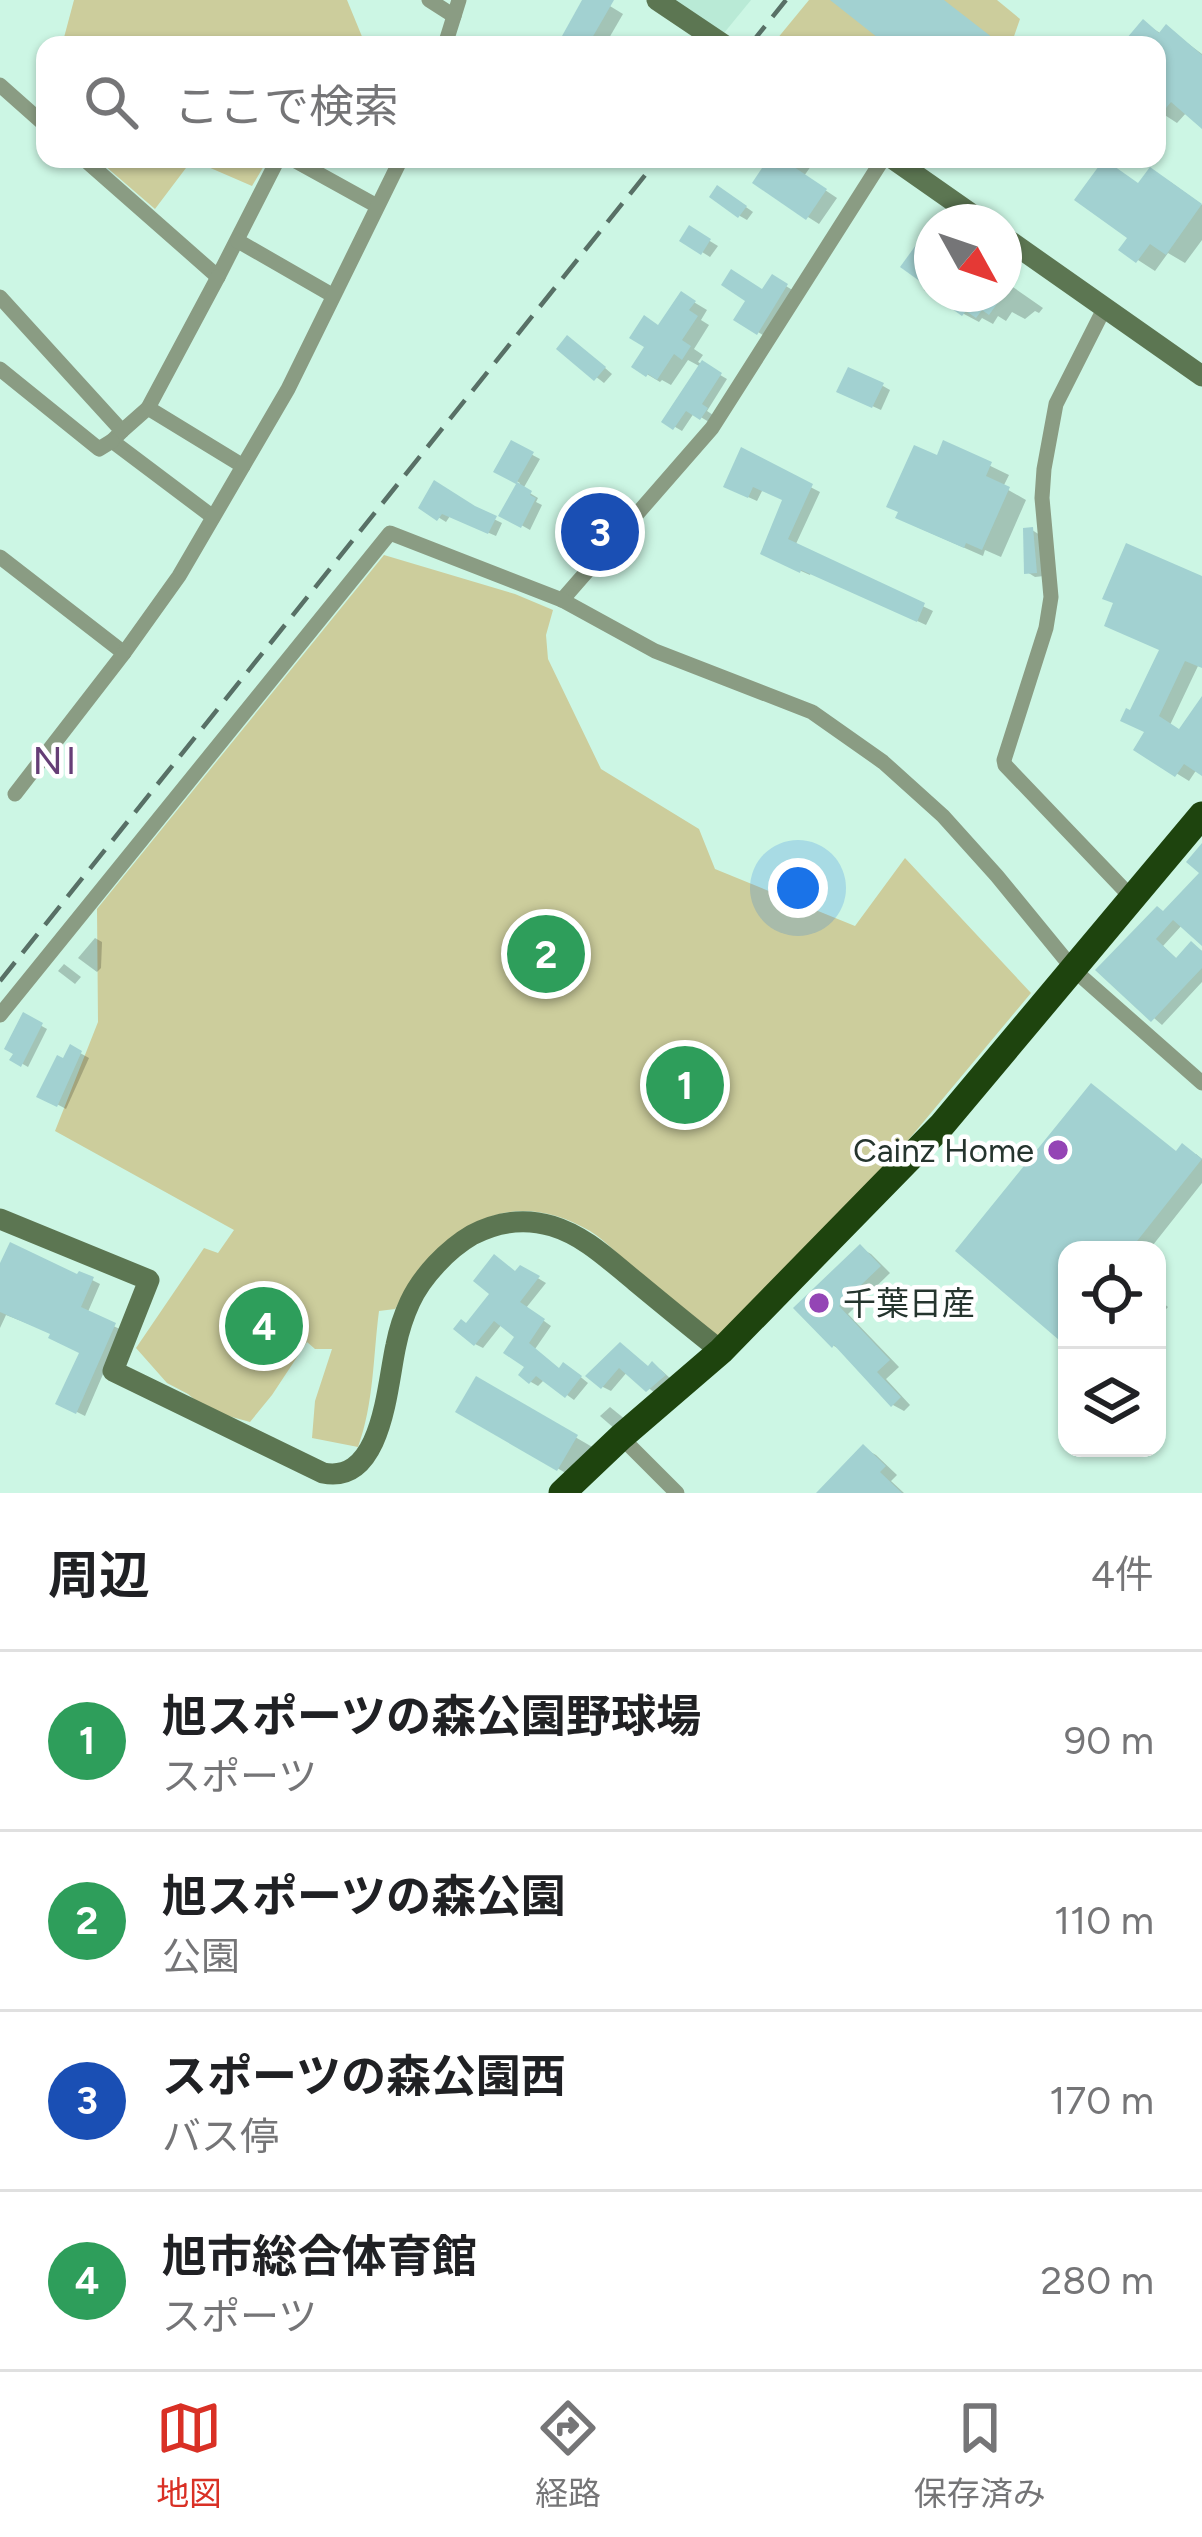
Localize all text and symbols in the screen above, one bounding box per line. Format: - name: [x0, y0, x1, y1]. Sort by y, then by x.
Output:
- search box: [36, 36, 1166, 168]
- icon: search: [78, 69, 144, 135]
- text: ここで検索: [174, 79, 399, 133]
- north arrow: [914, 204, 1022, 312]
- pin: 3: [561, 487, 639, 577]
- district label: NI: [33, 737, 79, 784]
- your location: [768, 858, 828, 918]
- pin: 2: [507, 909, 585, 999]
- pin: 1: [646, 1040, 724, 1130]
- place label: Cainz Home: [853, 1131, 1034, 1170]
- marker: Cainz Home: [1045, 1137, 1071, 1163]
- map controls: [1058, 1241, 1166, 1457]
- button: locate: [1058, 1241, 1166, 1349]
- pin: 4: [225, 1281, 303, 1371]
- place label: 千葉日産: [843, 1284, 975, 1323]
- marker: 千葉日産: [806, 1290, 832, 1316]
- button: layers: [1058, 1349, 1166, 1457]
- text: 周辺: [48, 1545, 150, 1606]
- text: 4件: [1091, 1551, 1154, 1598]
- text: 旭スポーツの森公園野球場: [162, 1689, 701, 1743]
- text: 1: [79, 1717, 95, 1764]
- text: 90 m: [1064, 1717, 1154, 1764]
- text: スポーツ: [162, 1753, 317, 1800]
- text: 旭スポーツの森公園: [162, 1869, 566, 1923]
- text: 2: [76, 1897, 98, 1944]
- text: 110 m: [1054, 1897, 1154, 1944]
- text: 公園: [162, 1933, 240, 1980]
- text: スポーツの森公園西: [162, 2049, 566, 2103]
- text: 3: [76, 2077, 98, 2124]
- text: 170 m: [1049, 2077, 1154, 2124]
- text: バス停: [162, 2113, 279, 2160]
- text: 旭市総合体育館: [162, 2229, 477, 2283]
- text: 4: [75, 2257, 99, 2304]
- text: 280 m: [1040, 2257, 1154, 2304]
- text: スポーツ: [162, 2293, 317, 2340]
- tab: 地図: [156, 2395, 222, 2515]
- tab: 経路: [535, 2395, 601, 2515]
- tab: 保存済み: [914, 2395, 1046, 2515]

